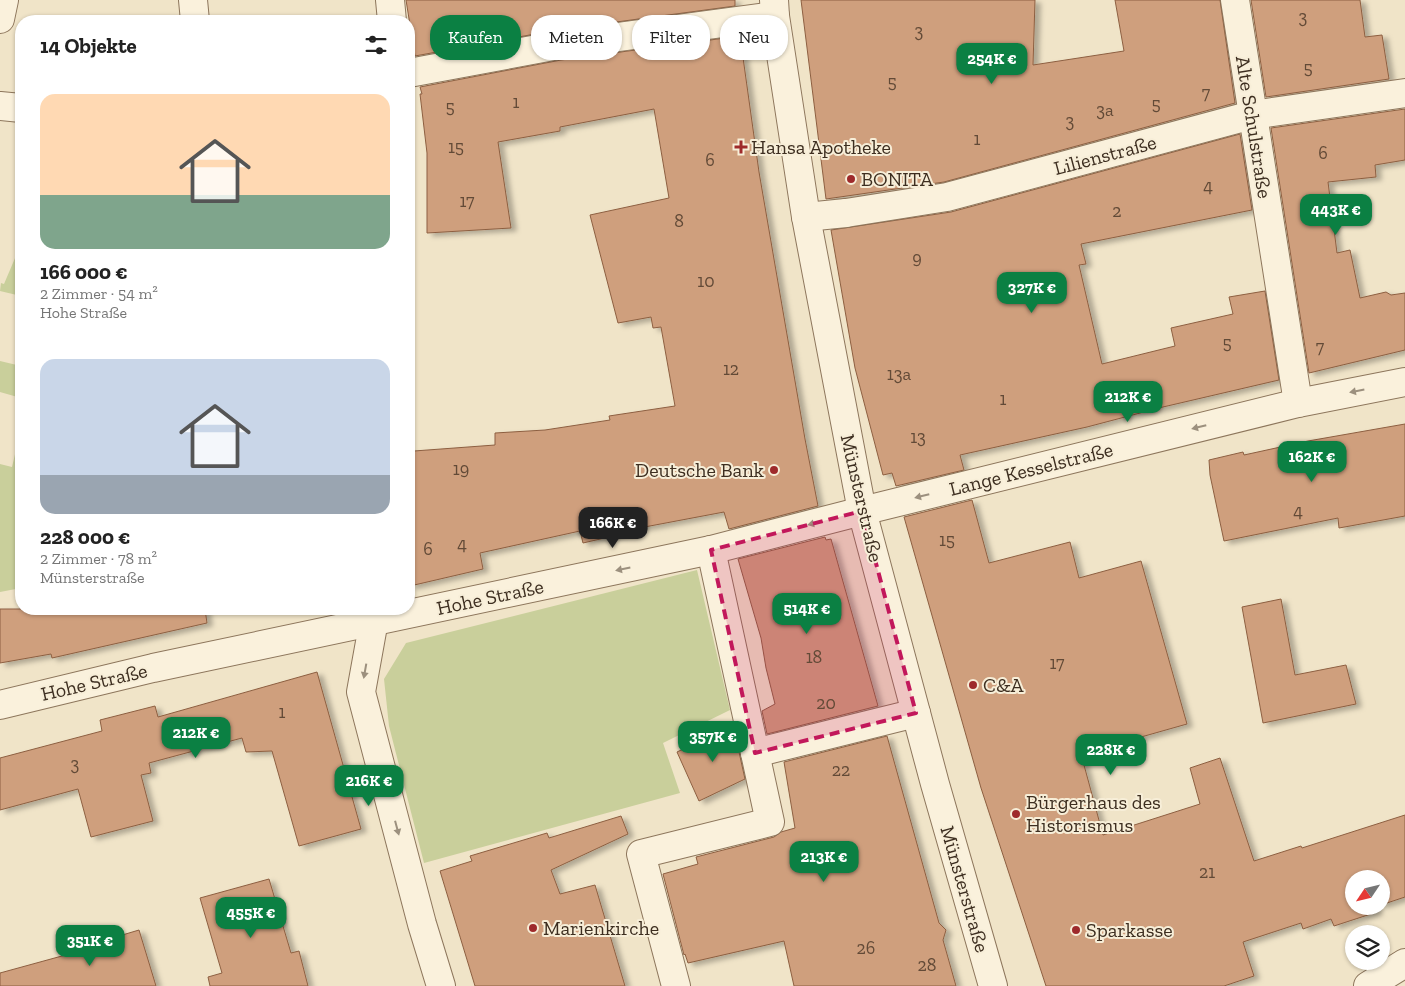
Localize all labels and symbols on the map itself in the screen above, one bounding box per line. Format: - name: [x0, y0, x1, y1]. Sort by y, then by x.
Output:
- house number: 3: [1299, 6, 1308, 28]
- house number: 3: [915, 20, 924, 42]
- pin: 254K €: [951, 42, 1033, 85]
- street label: Alte Schulstraße: [1231, 54, 1277, 200]
- house number: 5: [1303, 57, 1313, 79]
- house number: 5: [887, 71, 897, 93]
- house number: 7: [1202, 82, 1211, 104]
- house number: 1: [513, 91, 520, 113]
- house number: 5: [1151, 93, 1161, 115]
- house number: 5: [445, 96, 455, 118]
- house number: 3a: [1096, 99, 1114, 121]
- house number: 3: [1066, 110, 1075, 132]
- house number: 1: [974, 128, 981, 150]
- street label: Lilienstraße: [1051, 130, 1159, 180]
- place label: Hansa Apotheke: [751, 135, 891, 159]
- house number: 15: [448, 136, 464, 158]
- marker: Hansa Apotheke: [735, 141, 747, 153]
- house number: 6: [1318, 142, 1328, 164]
- house number: 6: [705, 149, 715, 171]
- place label: BONITA: [861, 167, 934, 191]
- marker: BONITA: [845, 173, 857, 185]
- house number: 4: [1203, 175, 1213, 197]
- house number: 17: [459, 190, 475, 212]
- pin: 443K €: [1295, 194, 1377, 236]
- house number: 2: [1112, 200, 1122, 222]
- house number: 8: [674, 210, 684, 232]
- house number: 9: [912, 247, 922, 269]
- house number: 10: [697, 270, 715, 292]
- pin: 327K €: [991, 272, 1073, 314]
- house number: 5: [1222, 332, 1232, 354]
- house number: 7: [1316, 336, 1325, 358]
- house number: 12: [723, 358, 739, 380]
- house number: 13a: [887, 363, 912, 385]
- pin: 212K €: [1087, 380, 1169, 423]
- house number: 1: [1000, 388, 1007, 410]
- one-way arrow: [1349, 388, 1365, 396]
- one-way arrow: [1191, 423, 1206, 431]
- house number: 13: [910, 426, 926, 448]
- street label: Münsterstraße: [836, 432, 888, 564]
- street label: Lange Kesselstraße: [947, 437, 1115, 501]
- pin: 162K €: [1271, 440, 1353, 483]
- house number: 19: [453, 458, 469, 480]
- place label: Deutsche Bank: [635, 458, 765, 482]
- marker: Deutsche Bank: [768, 464, 780, 476]
- one-way arrow: [915, 492, 930, 500]
- house number: 4: [1293, 500, 1303, 522]
- pin: 166K €: [572, 506, 654, 549]
- one-way arrow: [807, 519, 822, 527]
- house number: 15: [939, 529, 955, 551]
- house number: 4: [457, 533, 467, 555]
- house number: 6: [423, 538, 433, 560]
- one-way arrow: [615, 565, 630, 573]
- street label: Hohe Straße: [434, 574, 546, 620]
- pin: 514K €: [766, 592, 848, 635]
- house number: 18: [806, 646, 822, 668]
- house number: 17: [1049, 652, 1065, 674]
- street label: Hohe Straße: [38, 658, 150, 706]
- one-way arrow: [360, 663, 368, 679]
- place label: C&A: [983, 673, 1025, 697]
- marker: C&A: [967, 679, 979, 691]
- house number: 20: [816, 692, 836, 714]
- house number: 1: [279, 701, 286, 723]
- pin: 212K €: [155, 716, 237, 759]
- pin: 357K €: [672, 720, 754, 763]
- pin: 228K €: [1070, 734, 1152, 776]
- house number: 3: [71, 753, 80, 775]
- house number: 22: [832, 759, 850, 781]
- pin: 216K €: [328, 764, 410, 807]
- place label: Bürgerhaus des Historismus: [1026, 790, 1161, 837]
- marker: Bürgerhaus des Historismus: [1010, 808, 1022, 820]
- one-way arrow: [393, 821, 401, 836]
- street label: Münsterstraße: [935, 823, 995, 955]
- pin: 213K €: [783, 840, 865, 883]
- house number: 21: [1199, 861, 1215, 883]
- north arrow: [1345, 870, 1390, 915]
- pin: 455K €: [210, 896, 292, 939]
- place label: Marienkirche: [543, 916, 659, 940]
- place label: Sparkasse: [1086, 918, 1173, 942]
- marker: Marienkirche: [527, 922, 539, 934]
- pin: 351K €: [49, 924, 131, 967]
- marker: Sparkasse: [1070, 924, 1082, 936]
- house number: 26: [857, 937, 875, 959]
- house number: 28: [918, 954, 936, 976]

